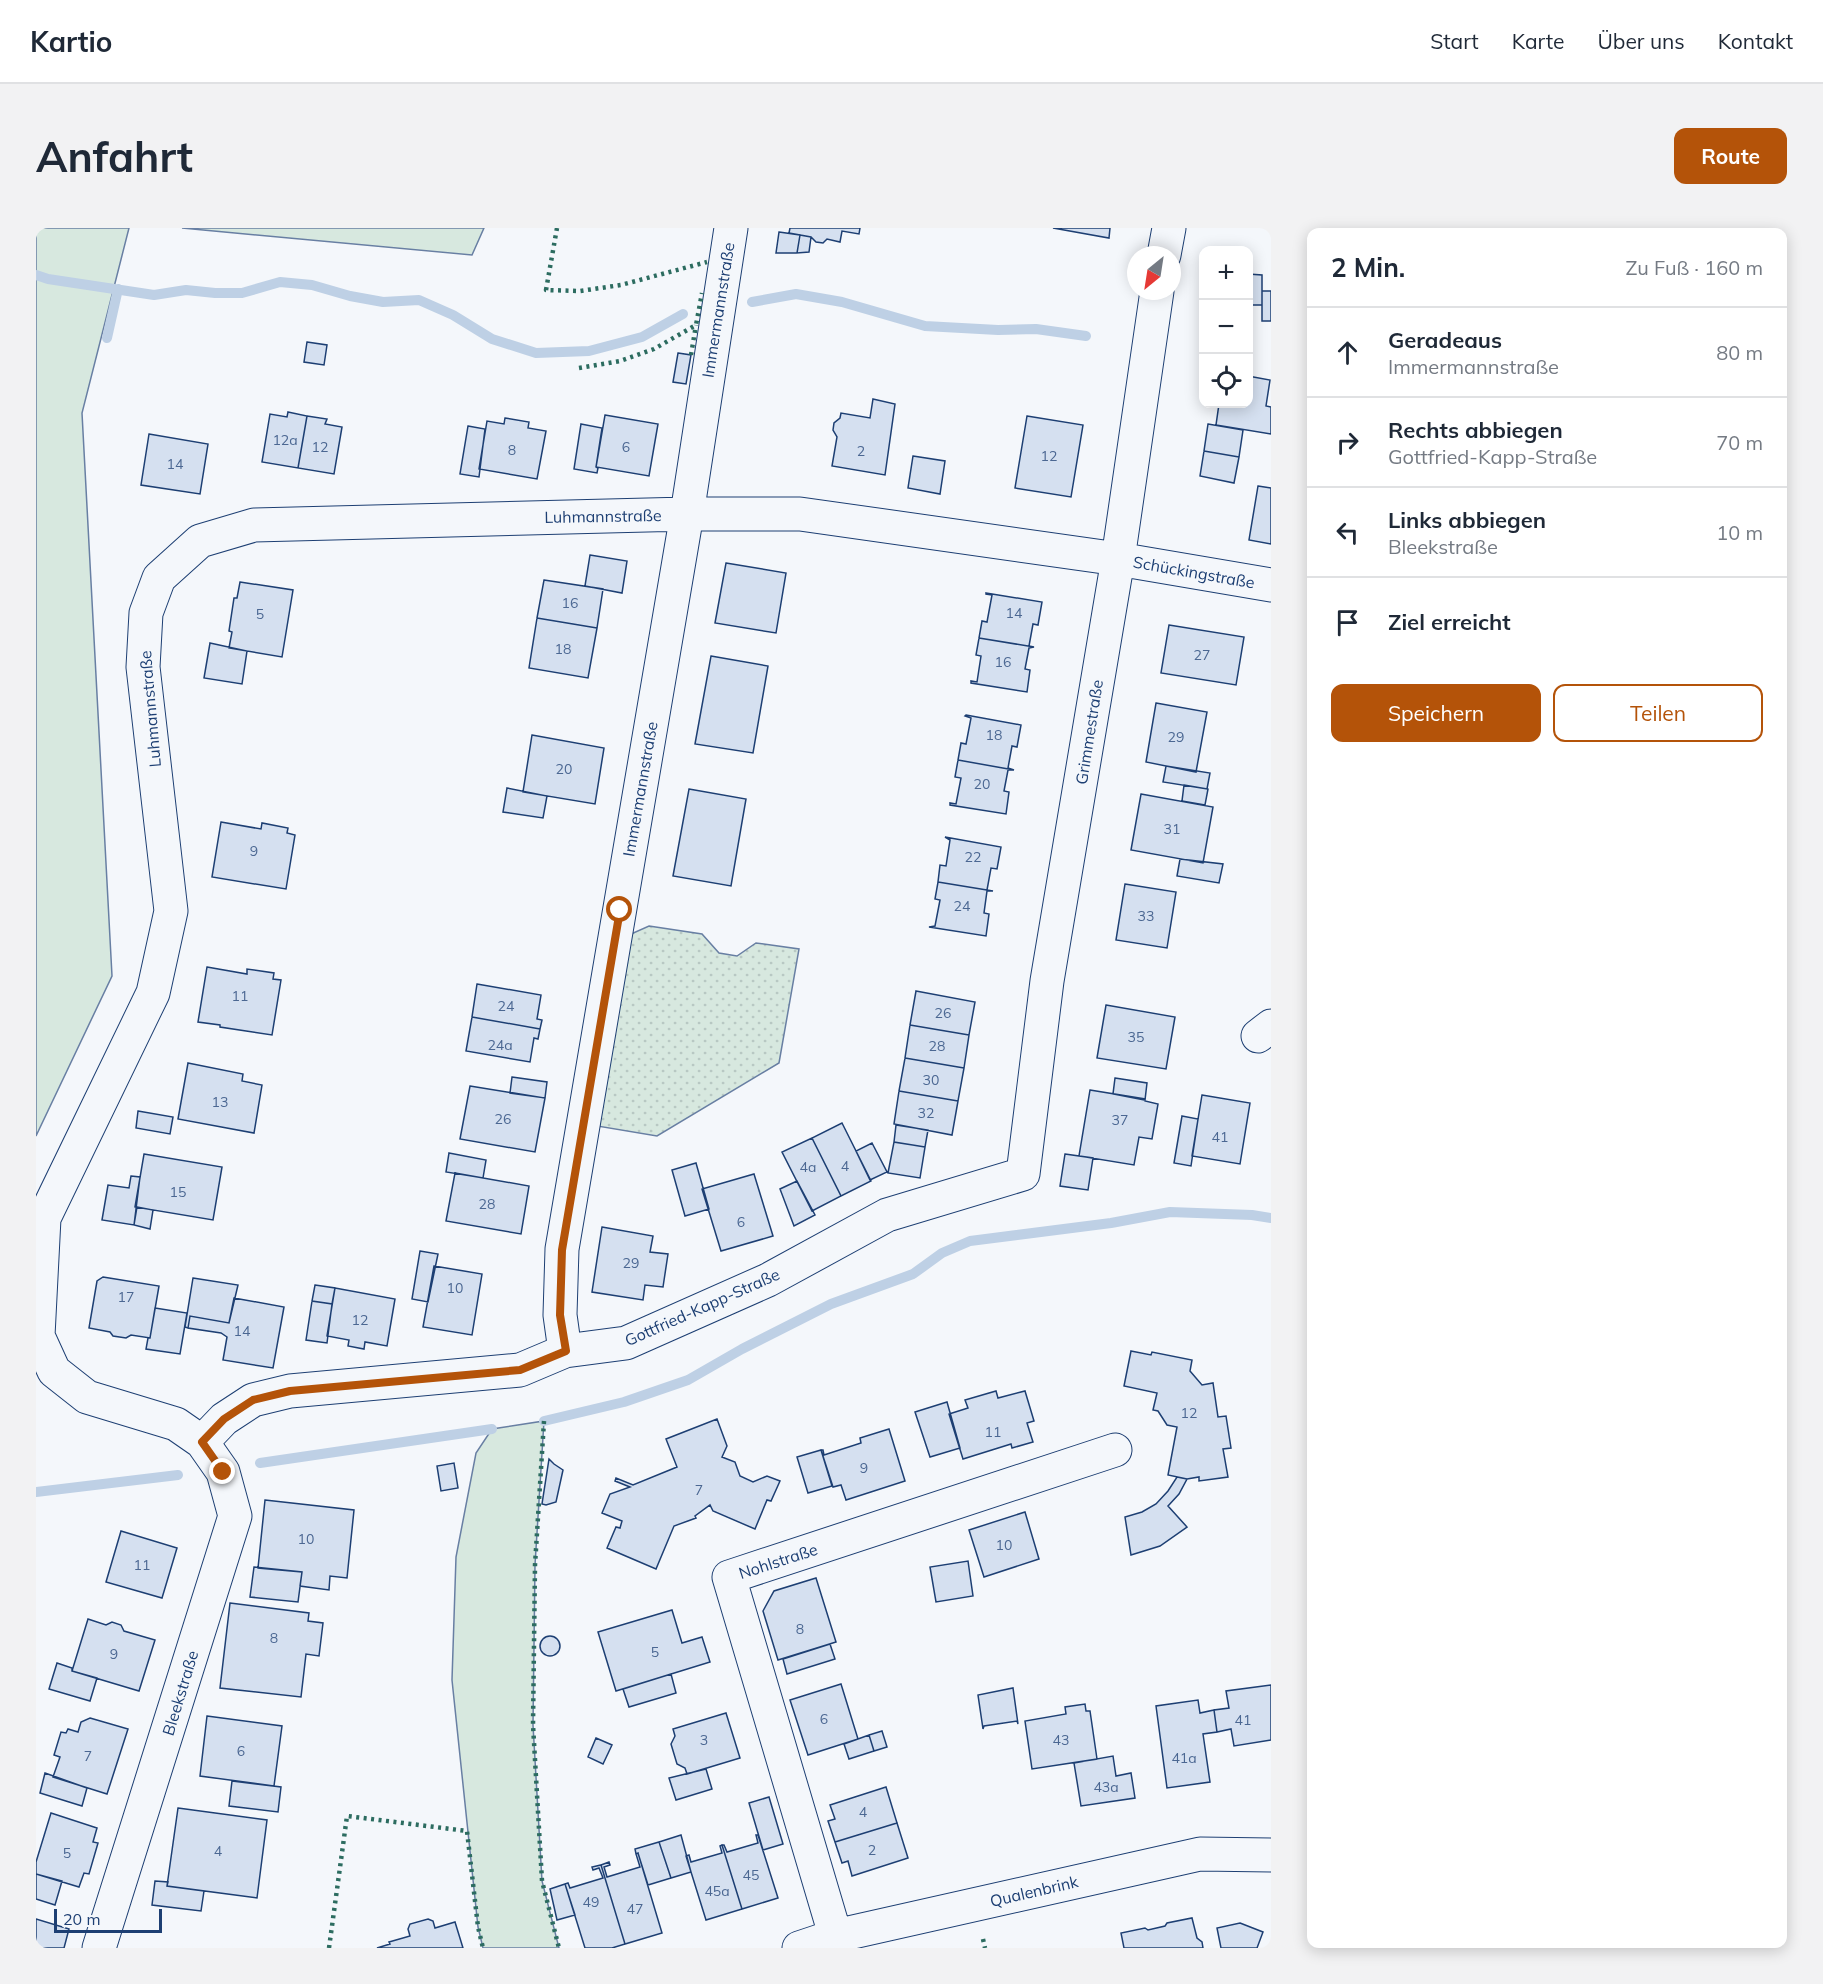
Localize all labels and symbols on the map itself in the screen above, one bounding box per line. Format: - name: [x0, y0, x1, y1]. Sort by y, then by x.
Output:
- street label: Immermannstraße: [697, 241, 739, 379]
- north arrow: [1127, 246, 1181, 300]
- house number: 12a: [272, 431, 298, 449]
- house number: 12: [312, 438, 328, 456]
- house number: 6: [622, 438, 630, 456]
- house number: 8: [508, 441, 516, 459]
- house number: 2: [857, 442, 865, 460]
- house number: 12: [1041, 447, 1057, 465]
- house number: 14: [167, 455, 184, 473]
- street label: Luhmannstraße: [544, 505, 662, 527]
- street label: Schückingstraße: [1132, 551, 1256, 593]
- house number: 16: [562, 594, 578, 612]
- house number: 14: [1006, 604, 1023, 622]
- house number: 5: [256, 605, 264, 623]
- house number: 18: [555, 640, 571, 658]
- house number: 27: [1194, 646, 1210, 664]
- street label: Luhmannstraße: [135, 650, 165, 768]
- house number: 16: [995, 653, 1011, 671]
- street label: Grimmestraße: [1071, 678, 1107, 786]
- street label: Immermannstraße: [618, 720, 662, 858]
- house number: 18: [986, 726, 1002, 744]
- house number: 29: [1168, 728, 1184, 746]
- house number: 20: [556, 760, 572, 778]
- house number: 20: [974, 775, 990, 793]
- house number: 31: [1164, 820, 1180, 838]
- house number: 9: [250, 842, 258, 860]
- house number: 22: [965, 848, 981, 866]
- route start: [606, 896, 632, 922]
- house number: 24: [954, 897, 971, 915]
- house number: 33: [1138, 907, 1154, 925]
- house number: 11: [232, 987, 248, 1005]
- house number: 24: [498, 997, 515, 1015]
- house number: 26: [935, 1004, 951, 1022]
- house number: 35: [1128, 1028, 1144, 1046]
- house number: 24a: [487, 1036, 513, 1054]
- house number: 28: [929, 1037, 945, 1055]
- house number: 30: [923, 1071, 939, 1089]
- house number: 13: [212, 1093, 228, 1111]
- house number: 32: [918, 1104, 934, 1122]
- house number: 26: [495, 1110, 511, 1128]
- house number: 37: [1112, 1111, 1128, 1129]
- house number: 41: [1212, 1128, 1228, 1146]
- house number: 4: [841, 1157, 850, 1175]
- house number: 4a: [800, 1158, 816, 1176]
- house number: 15: [170, 1183, 186, 1201]
- house number: 28: [479, 1195, 495, 1213]
- house number: 6: [737, 1213, 745, 1231]
- house number: 29: [623, 1254, 639, 1272]
- street label: Gottfried-Kapp-Straße: [621, 1264, 783, 1350]
- house number: 10: [447, 1279, 463, 1297]
- house number: 17: [118, 1288, 134, 1306]
- house number: 12: [352, 1311, 368, 1329]
- house number: 14: [234, 1322, 251, 1340]
- house number: 12: [1181, 1404, 1197, 1422]
- house number: 11: [985, 1423, 1001, 1441]
- route end: [209, 1458, 235, 1484]
- house number: 9: [860, 1459, 868, 1477]
- house number: 7: [695, 1481, 703, 1499]
- house number: 10: [298, 1530, 314, 1548]
- house number: 10: [996, 1536, 1012, 1554]
- street label: Nohlstraße: [736, 1539, 820, 1583]
- house number: 11: [134, 1556, 150, 1574]
- house number: 8: [796, 1620, 804, 1638]
- house number: 8: [270, 1629, 278, 1647]
- house number: 5: [651, 1643, 659, 1661]
- house number: 9: [110, 1645, 118, 1663]
- street label: Bleekstraße: [158, 1648, 202, 1738]
- house number: 6: [820, 1710, 828, 1728]
- house number: 41: [1235, 1711, 1251, 1729]
- house number: 3: [700, 1731, 708, 1749]
- house number: 43: [1053, 1731, 1069, 1749]
- house number: 6: [237, 1742, 245, 1760]
- house number: 7: [84, 1747, 92, 1765]
- house number: 41a: [1171, 1749, 1197, 1767]
- house number: 43a: [1093, 1778, 1119, 1796]
- house number: 4: [859, 1803, 868, 1821]
- house number: 2: [868, 1841, 876, 1859]
- house number: 4: [214, 1842, 223, 1860]
- house number: 5: [63, 1844, 71, 1862]
- house number: 45: [743, 1866, 759, 1884]
- street label: Qualenbrink: [988, 1871, 1081, 1911]
- house number: 45a: [704, 1882, 730, 1900]
- house number: 49: [583, 1893, 599, 1911]
- house number: 47: [627, 1900, 643, 1918]
- scale bar: [54, 1906, 162, 1934]

